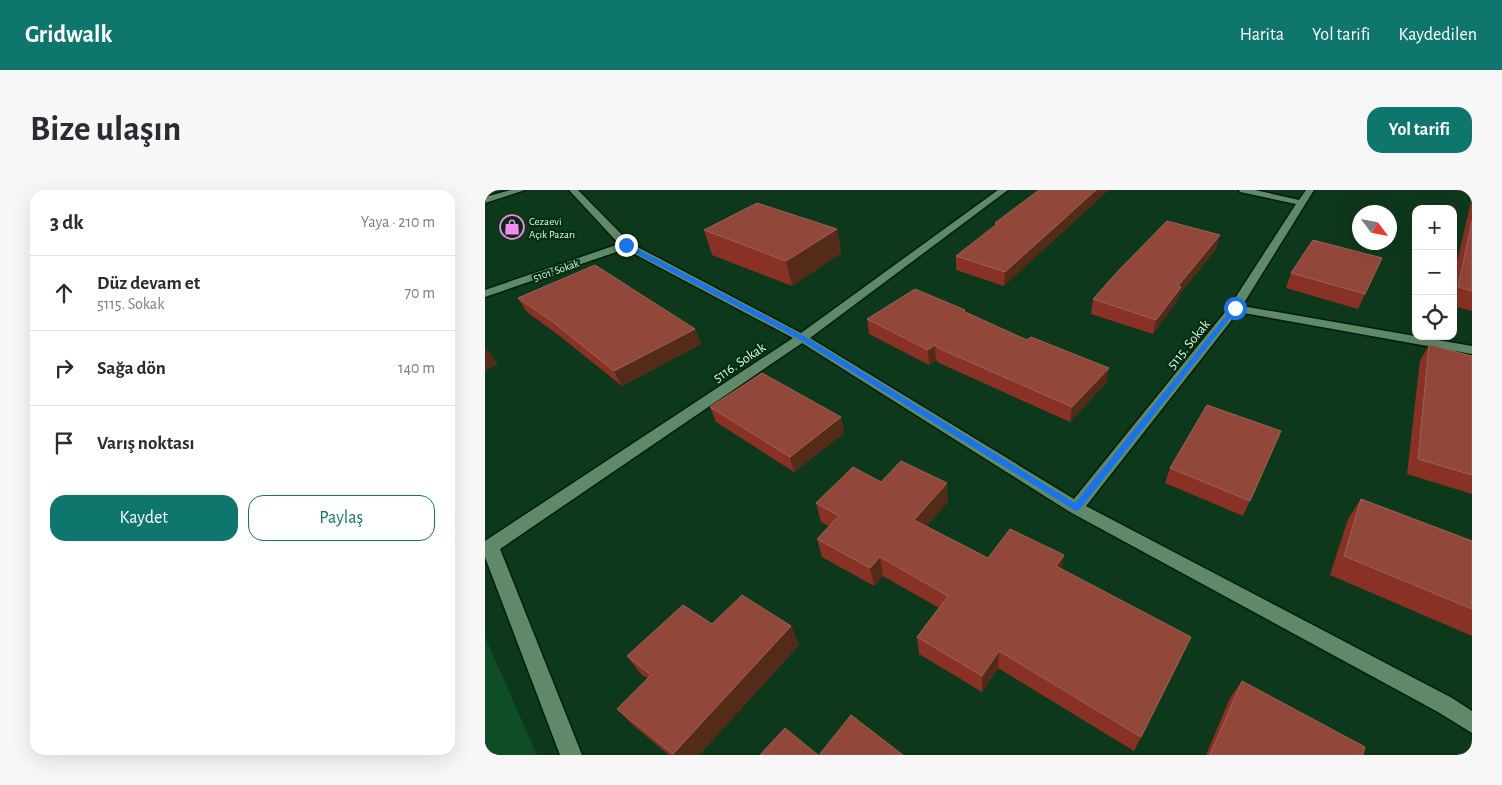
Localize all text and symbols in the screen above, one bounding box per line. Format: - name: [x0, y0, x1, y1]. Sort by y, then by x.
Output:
- text: Gridwalk: [25, 23, 112, 47]
- text: Harita: [1240, 26, 1284, 44]
- text: Yol tarifi: [1312, 26, 1370, 44]
- text: Kaydedilen: [1398, 26, 1477, 44]
- button: Yol tarifi: [1367, 107, 1472, 153]
- text: Bize ulaşın: [30, 112, 181, 147]
- north arrow: [1352, 205, 1397, 250]
- map controls: [1412, 205, 1457, 340]
- button: +: [1412, 205, 1457, 250]
- text: 3 dk: [50, 212, 84, 233]
- text: Yaya · 210 m: [361, 214, 435, 230]
- shop icon: Cezaevi Açık Pazarı: [499, 214, 525, 240]
- place label: Cezaevi Açık Pazarı: [529, 216, 575, 240]
- route end: [615, 234, 638, 257]
- button: −: [1412, 250, 1457, 295]
- street label: 5101. Sokak: [532, 258, 580, 283]
- text: Düz devam et: [97, 274, 200, 293]
- icon: ahead: [50, 279, 78, 307]
- text: 70 m: [404, 285, 435, 301]
- button: locate: [1412, 295, 1457, 340]
- text: 5115. Sokak: [97, 296, 164, 312]
- route start: [1224, 297, 1247, 320]
- street label: 5115. Sokak: [1165, 317, 1213, 372]
- street label: 5116. Sokak: [711, 340, 769, 385]
- icon: right: [50, 354, 78, 382]
- text: Sağa dön: [97, 359, 166, 378]
- text: 140 m: [398, 360, 435, 376]
- icon: arrive: [50, 429, 78, 457]
- text: Varış noktası: [97, 434, 195, 453]
- button: Kaydet: [50, 495, 238, 541]
- button: Paylaş: [248, 495, 435, 541]

